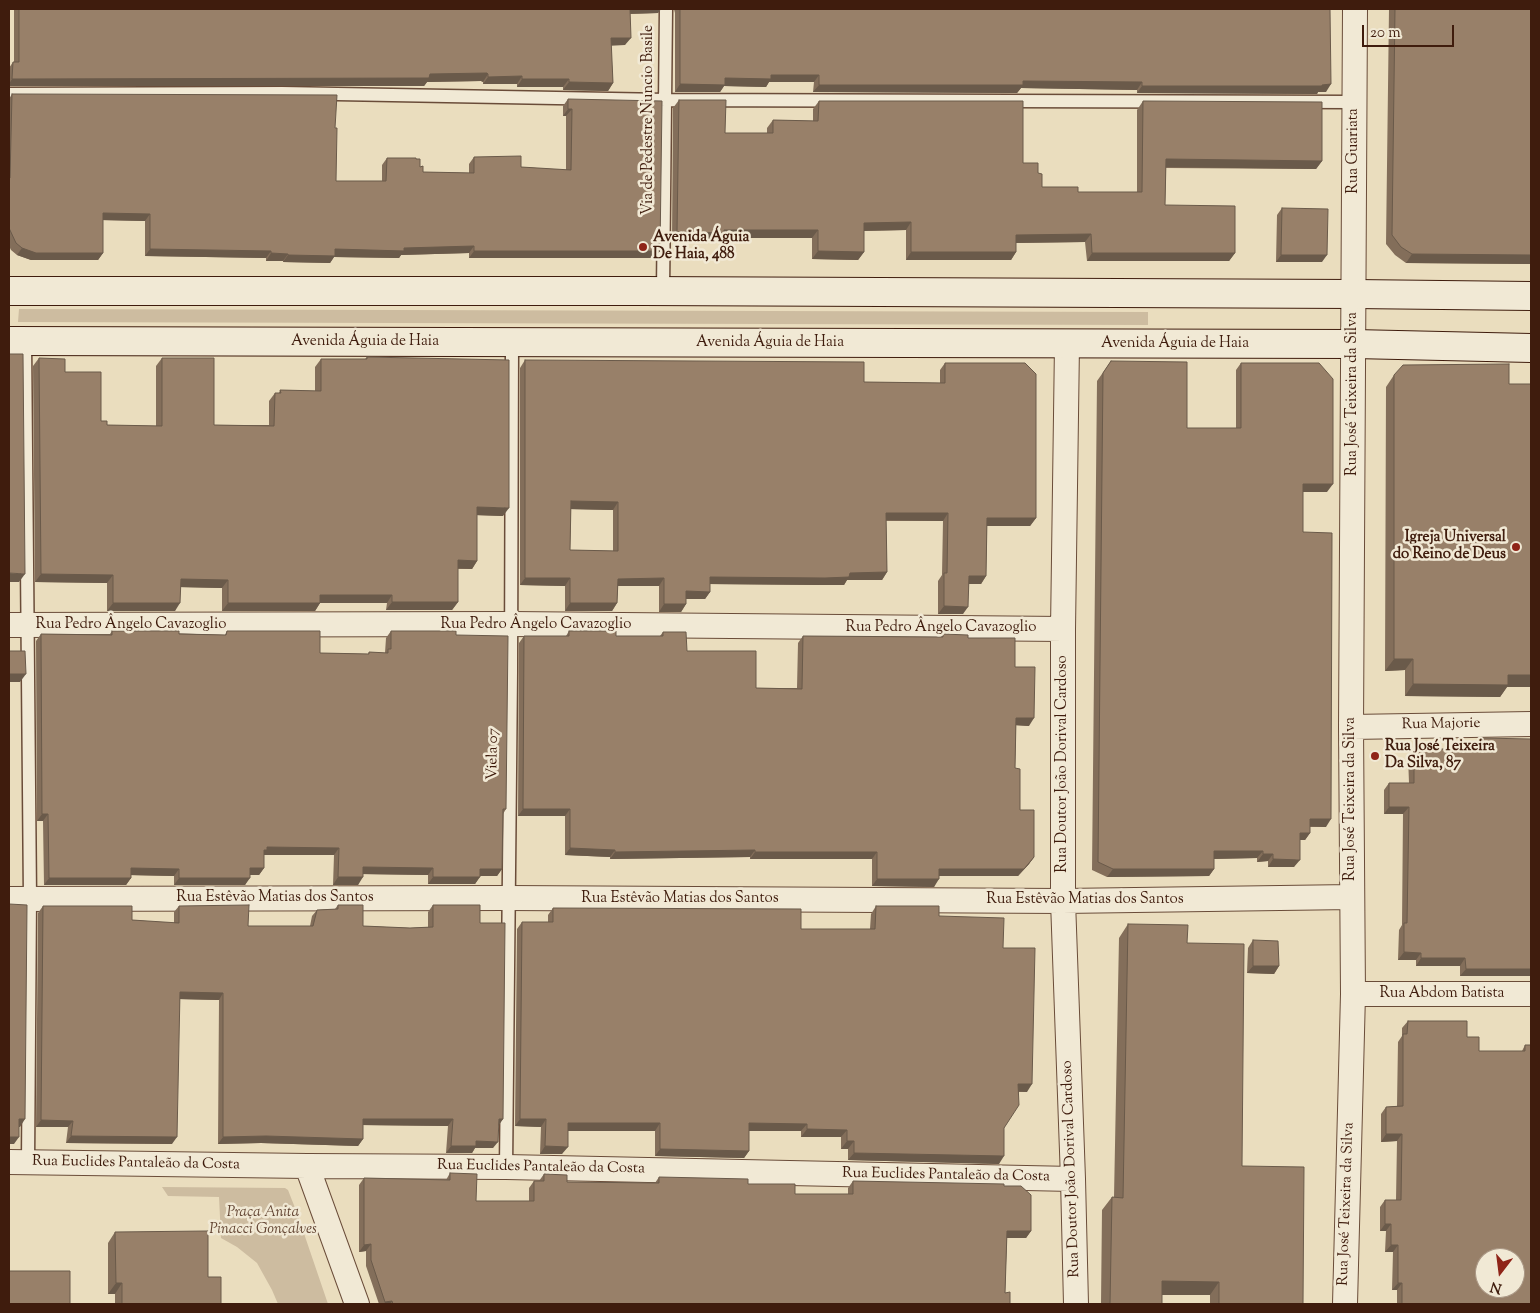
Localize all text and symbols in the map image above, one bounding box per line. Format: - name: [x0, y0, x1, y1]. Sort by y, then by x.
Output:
- scale bar: [1365, 15, 1458, 47]
- text: 20 m: [1370, 23, 1401, 44]
- street label: Via de Pedestre Nuncio Basile: [640, 25, 658, 215]
- street label: Rua Guariata: [1345, 108, 1363, 194]
- place label: Avenida Águia De Haia, 488: [653, 229, 749, 264]
- marker: Avenida Águia De Haia, 488: [637, 241, 649, 253]
- street label: Rua José Teixeira da Silva: [1344, 312, 1362, 476]
- street label: Avenida Águia de Haia: [291, 333, 439, 351]
- street label: Avenida Águia de Haia: [696, 334, 844, 352]
- street label: Avenida Águia de Haia: [1101, 335, 1249, 353]
- place label: Igreja Universal do Reino de Deus: [1393, 529, 1506, 564]
- marker: Igreja Universal do Reino de Deus: [1510, 541, 1522, 553]
- street label: Rua Pedro Ângelo Cavazoglio: [36, 616, 226, 634]
- street label: Rua Pedro Ângelo Cavazoglio: [441, 616, 631, 634]
- street label: Rua Pedro Ângelo Cavazoglio: [846, 619, 1036, 637]
- street label: Rua Doutor João Dorival Cardoso: [1054, 655, 1072, 873]
- street label: Rua Majorie: [1401, 715, 1481, 735]
- street label: Rua José Teixeira da Silva: [1342, 717, 1360, 881]
- street label: Viela 07: [485, 728, 503, 780]
- place label: Rua José Teixeira Da Silva, 87: [1385, 738, 1495, 773]
- marker: Rua José Teixeira Da Silva, 87: [1369, 750, 1381, 762]
- street label: Rua Estêvão Matias dos Santos: [176, 889, 374, 907]
- street label: Rua Estêvão Matias dos Santos: [581, 890, 779, 908]
- street label: Rua Estêvão Matias dos Santos: [986, 891, 1184, 909]
- street label: Rua Abdom Batista: [1380, 985, 1504, 1003]
- street label: Rua Doutor João Dorival Cardoso: [1059, 1060, 1085, 1278]
- street label: Rua José Teixeira da Silva: [1335, 1122, 1359, 1286]
- street label: Rua Euclides Pantaleão da Costa: [32, 1153, 240, 1175]
- street label: Rua Euclides Pantaleão da Costa: [437, 1157, 645, 1179]
- street label: Rua Euclides Pantaleão da Costa: [842, 1165, 1050, 1187]
- park label: Praça Anita Pinacci Gonçalves: [209, 1204, 317, 1239]
- north arrow: [1475, 1248, 1525, 1298]
- text: N: [1488, 1275, 1504, 1298]

